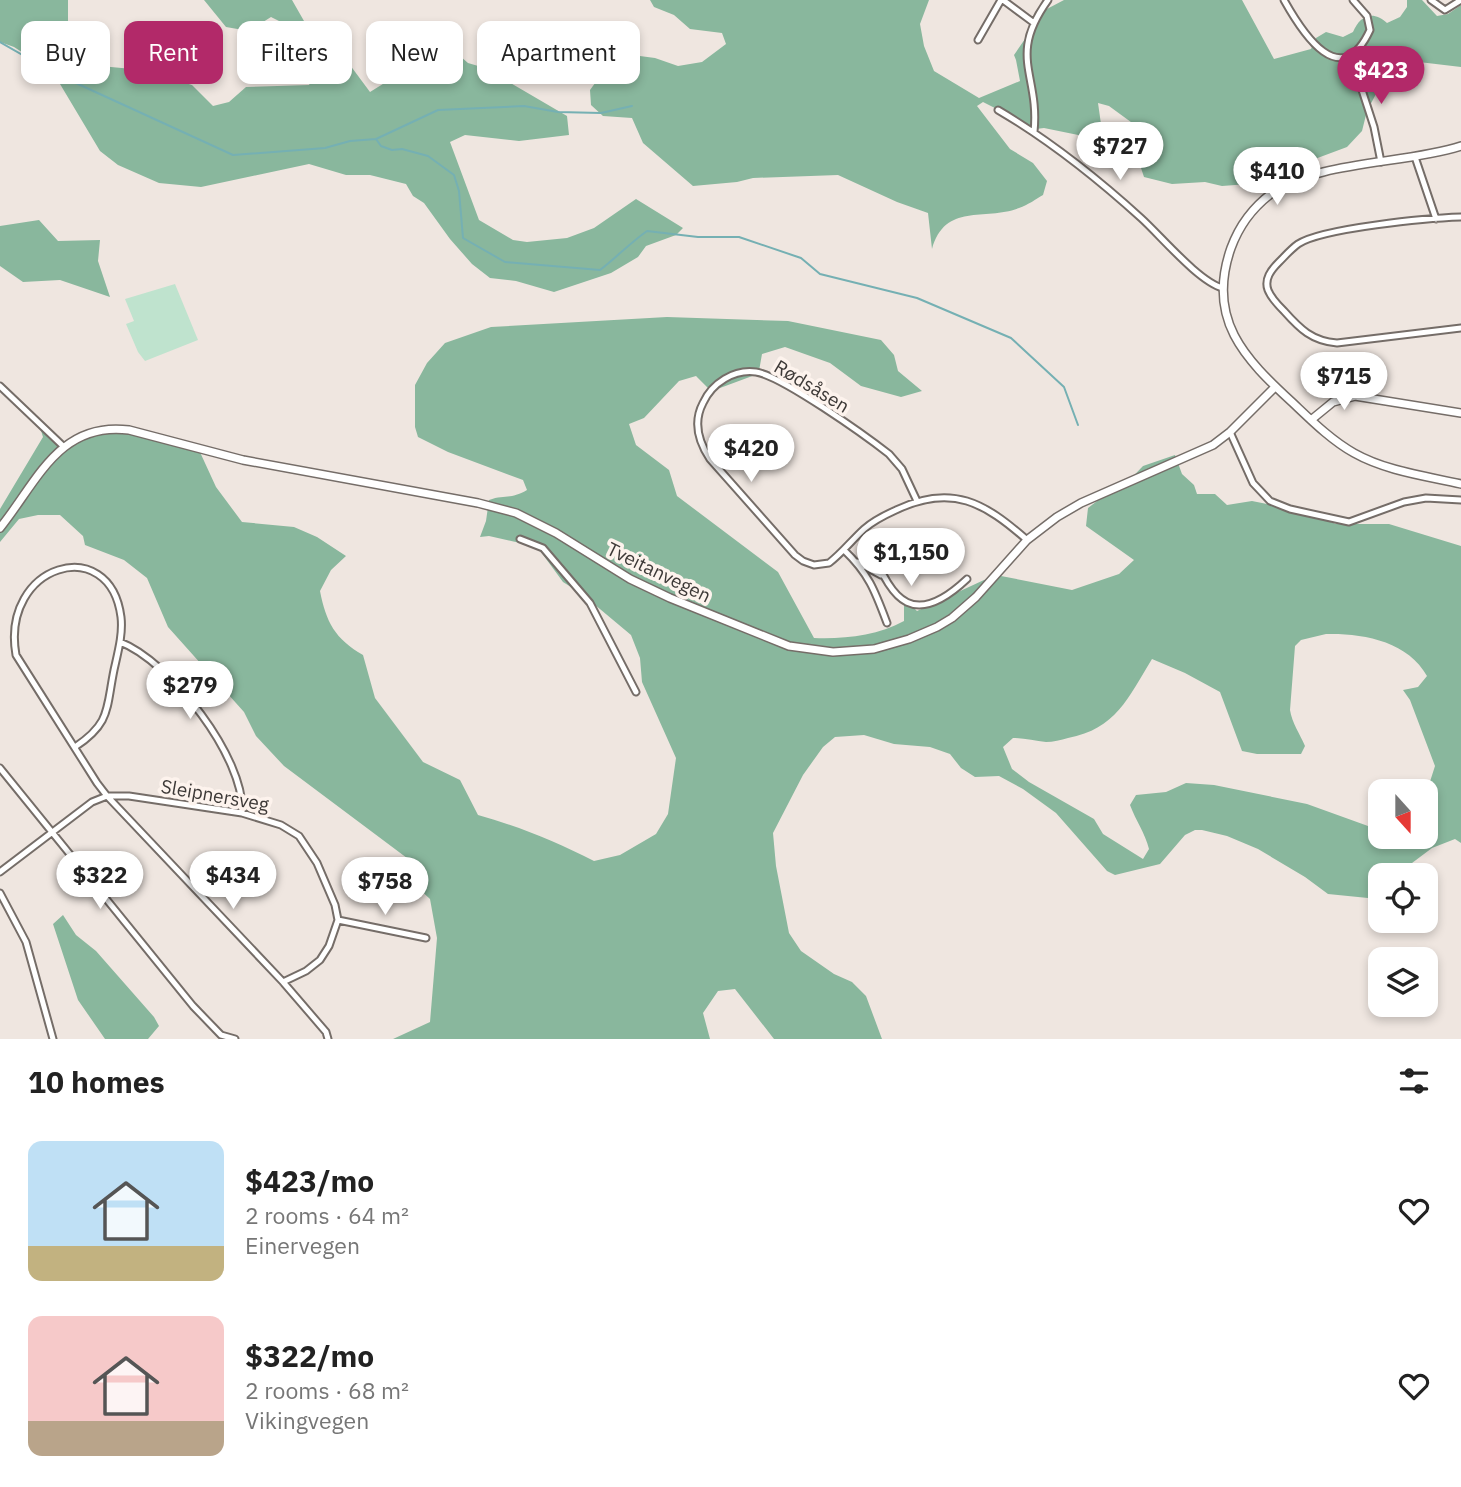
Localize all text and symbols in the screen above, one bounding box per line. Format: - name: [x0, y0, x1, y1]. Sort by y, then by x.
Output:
- chip: Buy: [21, 21, 110, 84]
- chip: Rent: [124, 21, 223, 84]
- chip: Filters: [237, 21, 352, 84]
- chip: New: [366, 21, 463, 84]
- chip: Apartment: [477, 21, 640, 84]
- pin: $423: [1340, 46, 1422, 106]
- text: $423: [1353, 54, 1409, 84]
- pin: $727: [1079, 122, 1161, 182]
- text: $727: [1092, 130, 1148, 160]
- pin: $410: [1236, 148, 1318, 207]
- text: $410: [1249, 155, 1305, 185]
- pin: $715: [1303, 352, 1385, 412]
- street label: Rødsåsen: [770, 354, 854, 418]
- text: $715: [1316, 360, 1372, 390]
- pin: $420: [710, 424, 792, 484]
- text: $420: [723, 432, 779, 462]
- pin: $1,150: [854, 528, 968, 588]
- street label: Tveitanvegen: [603, 536, 715, 608]
- text: $1,150: [873, 536, 949, 566]
- pin: $279: [149, 662, 231, 721]
- text: $279: [162, 669, 218, 699]
- street label: Sleipnersveg: [159, 774, 271, 816]
- north arrow: [1368, 779, 1438, 849]
- map controls: [1368, 779, 1438, 1017]
- pin: $322: [59, 852, 141, 911]
- pin: $434: [192, 852, 274, 911]
- pin: $758: [344, 858, 426, 917]
- text: $322: [72, 859, 128, 889]
- text: $434: [205, 859, 261, 889]
- button: locate: [1368, 863, 1438, 933]
- text: $758: [357, 865, 413, 895]
- button: layers: [1368, 947, 1438, 1017]
- text: 10 homes: [28, 1062, 165, 1101]
- icon: filters: [1395, 1062, 1433, 1100]
- text: $423/mo: [245, 1161, 374, 1200]
- icon: home: [84, 1169, 168, 1253]
- icon: heart: [1395, 1192, 1433, 1230]
- text: 2 rooms · 64 m²: [245, 1200, 409, 1230]
- text: Einervegen: [245, 1230, 360, 1260]
- text: $322/mo: [245, 1336, 374, 1375]
- icon: home: [84, 1344, 168, 1428]
- icon: heart: [1395, 1367, 1433, 1405]
- text: 2 rooms · 68 m²: [245, 1375, 409, 1405]
- text: Vikingvegen: [245, 1405, 369, 1435]

